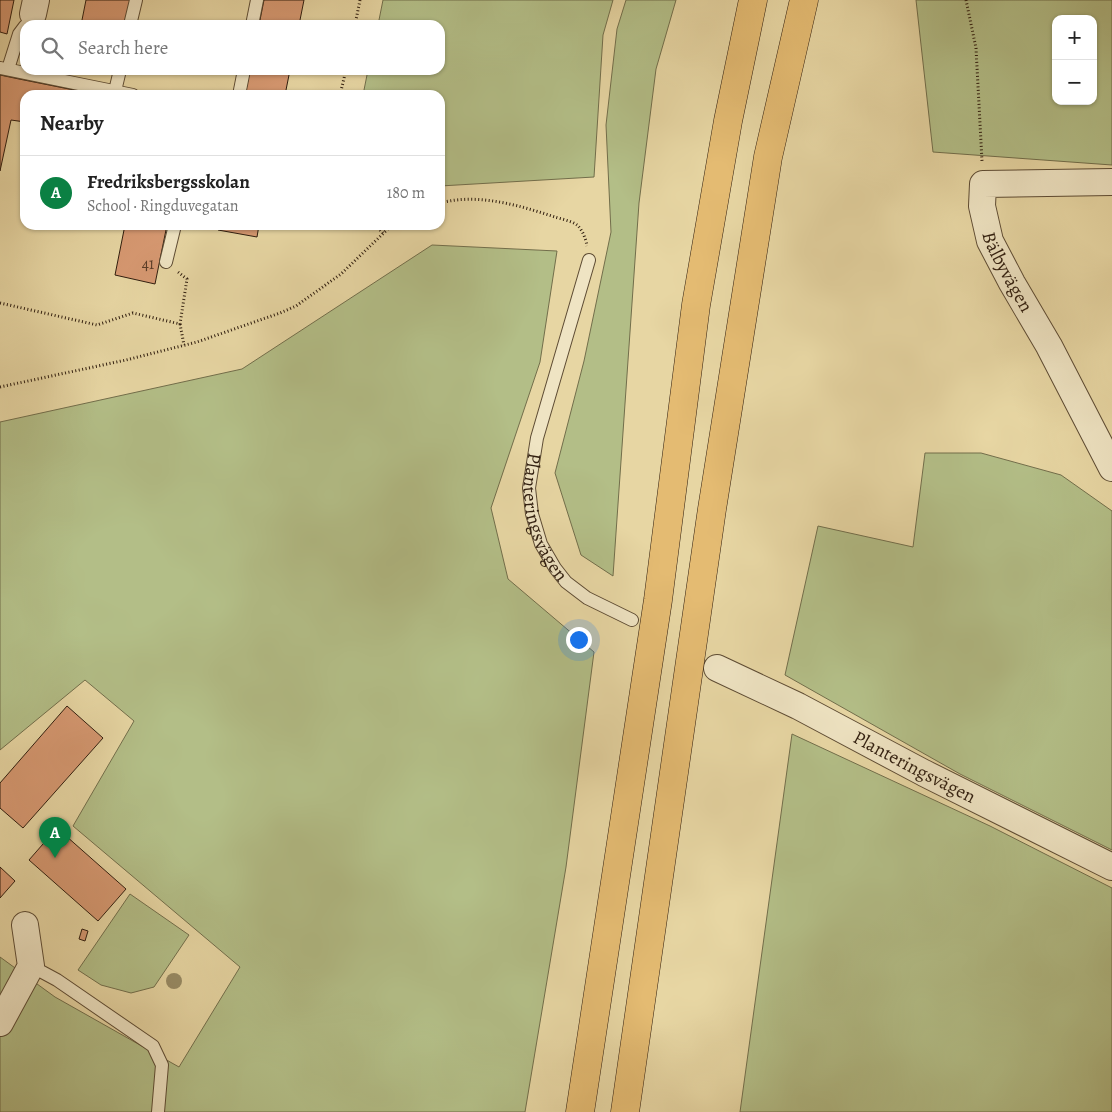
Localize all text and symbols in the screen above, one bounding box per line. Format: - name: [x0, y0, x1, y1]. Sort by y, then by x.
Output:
- map controls: [1052, 15, 1097, 105]
- button: +: [1052, 15, 1097, 60]
- search box: [20, 20, 445, 75]
- icon: search: [38, 34, 66, 62]
- text: Search here: [78, 35, 168, 61]
- button: −: [1052, 60, 1097, 105]
- text: Nearby: [40, 109, 103, 137]
- text: Fredriksbergsskolan: [87, 169, 250, 195]
- text: A: [51, 182, 61, 204]
- text: 180 m: [387, 182, 425, 204]
- text: School · Ringduvegatan: [87, 195, 239, 217]
- street label: Bälbyvägen: [975, 229, 1039, 317]
- house number: 41: [142, 253, 155, 275]
- street label: Planteringsvägen: [516, 451, 574, 587]
- your location: [566, 627, 592, 653]
- street label: Planteringsvägen: [848, 725, 980, 810]
- pin: A: [39, 817, 71, 858]

